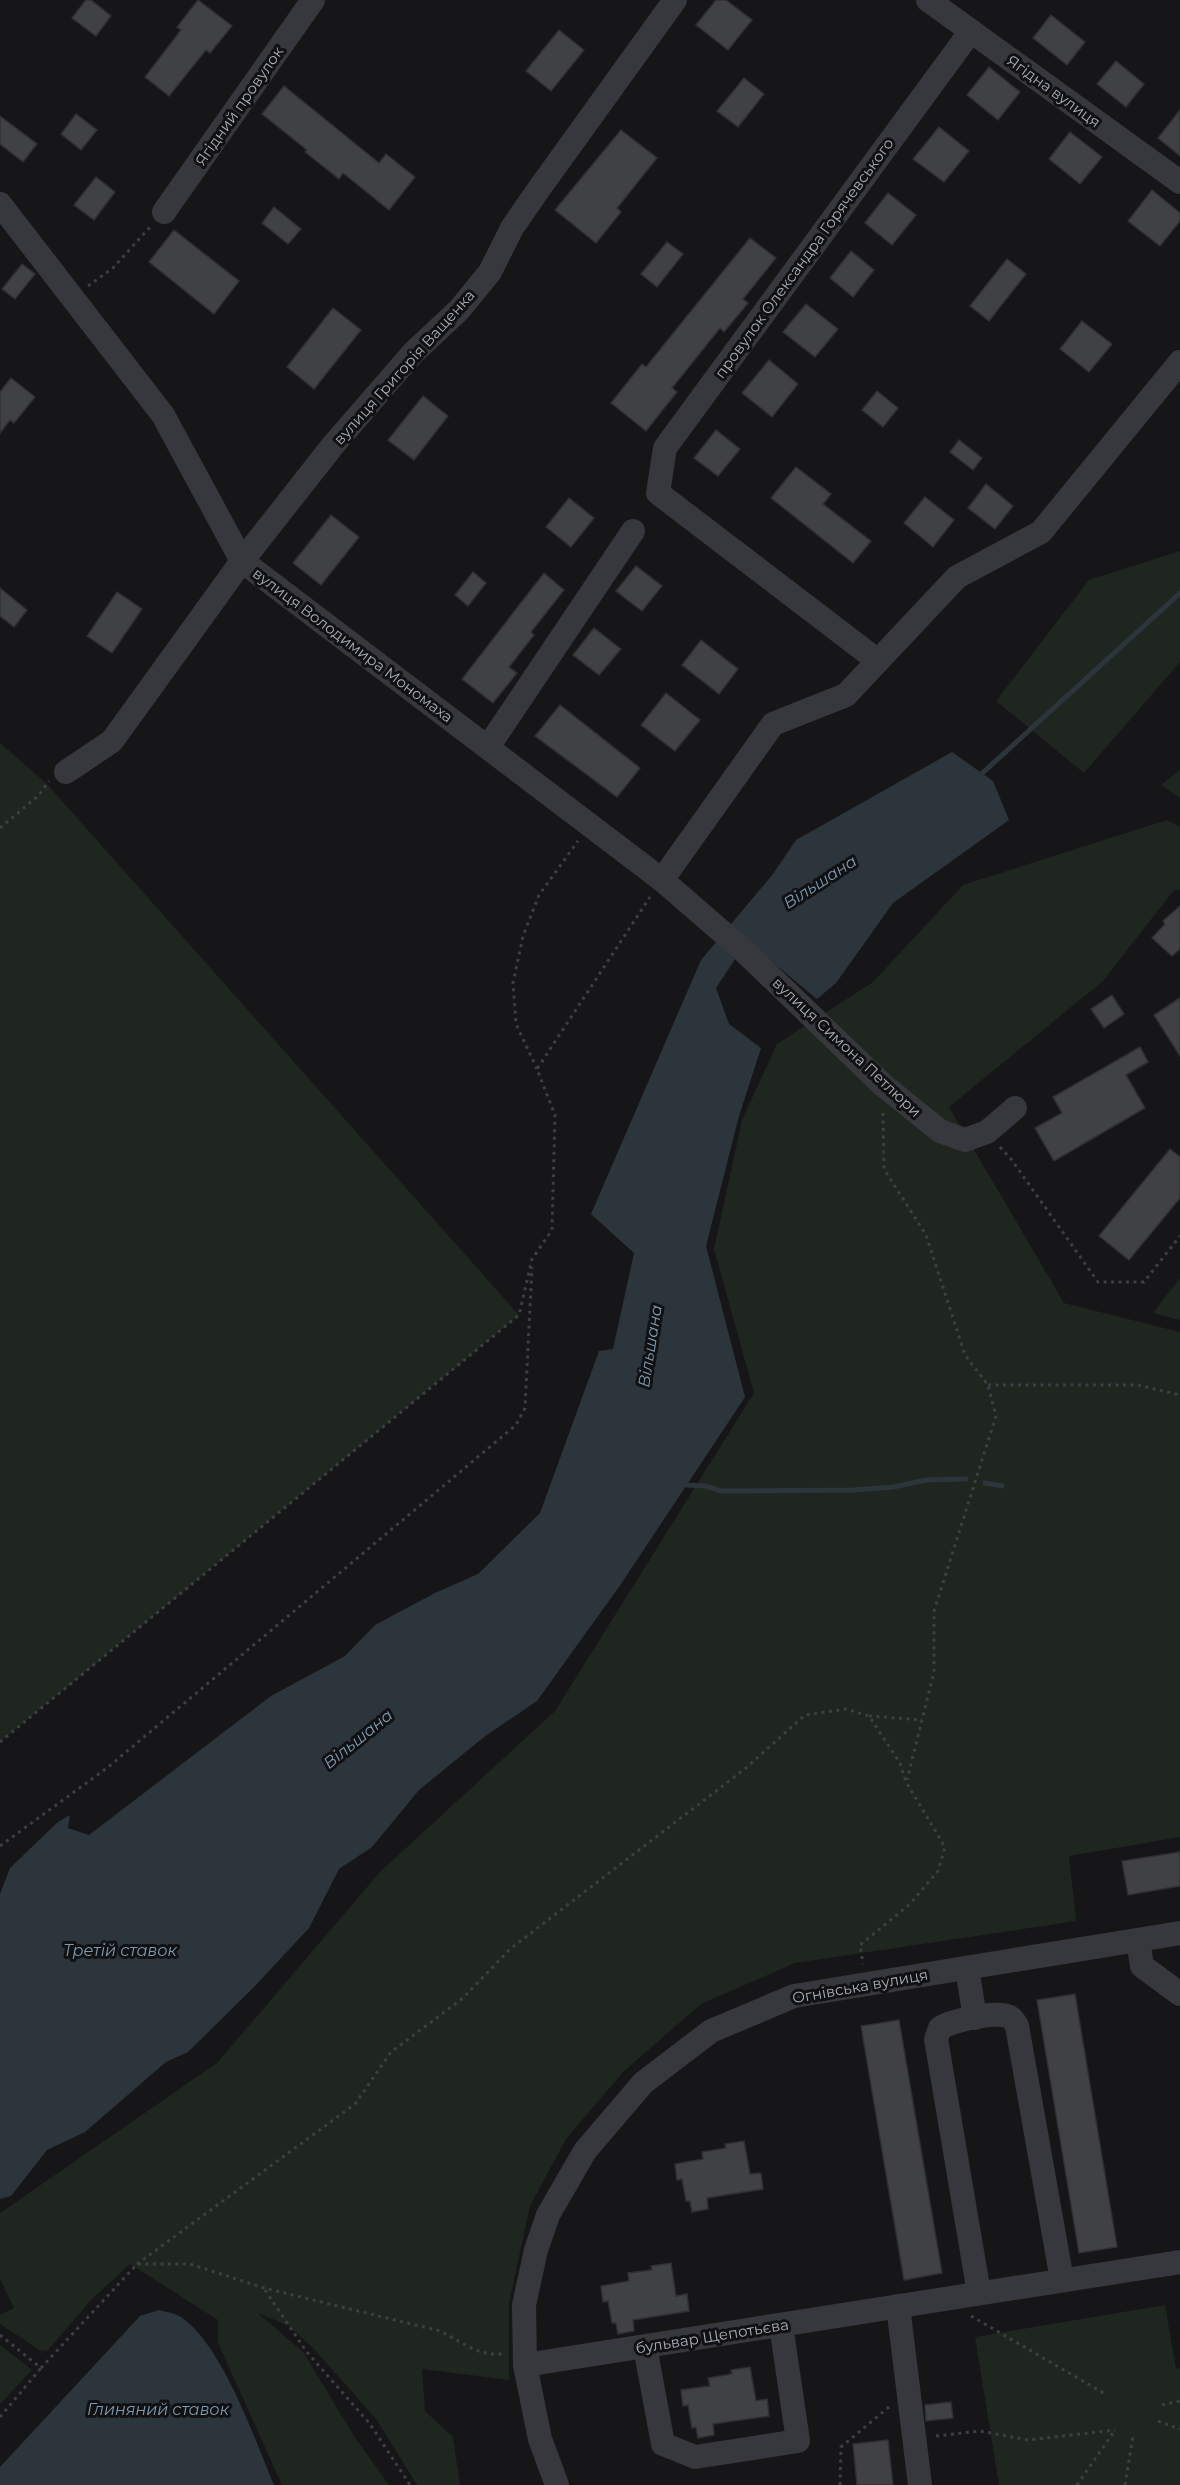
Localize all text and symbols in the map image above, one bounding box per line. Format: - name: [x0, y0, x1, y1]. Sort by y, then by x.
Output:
- street label: Ягідний провулок: [191, 42, 288, 169]
- street label: Ягідна вулиця: [1003, 51, 1105, 131]
- street label: провулок Олександра Горячевського: [710, 134, 898, 382]
- street label: вулиця Григорія Ващенка: [329, 286, 479, 448]
- street label: вулиця Володимира Мономаха: [249, 563, 457, 727]
- water label: Вільшана: [780, 851, 860, 913]
- street label: вулиця Симона Петлюри: [769, 973, 925, 1121]
- water label: Вільшана: [634, 1303, 666, 1389]
- water label: Вільшана: [320, 1705, 396, 1773]
- water label: Третій ставок: [63, 1941, 177, 1960]
- street label: Огнівська вулиця: [791, 1965, 929, 2007]
- street label: бульвар Щепотьєва: [634, 2315, 790, 2357]
- water label: Глиняний ставок: [87, 2400, 230, 2419]

